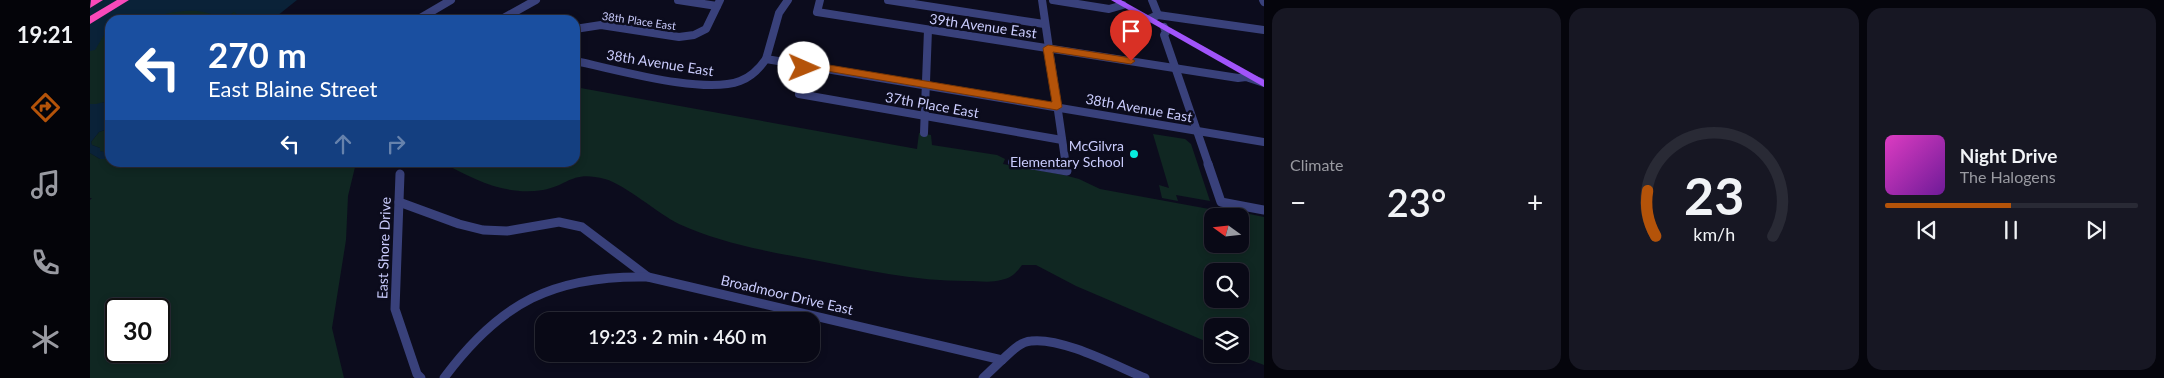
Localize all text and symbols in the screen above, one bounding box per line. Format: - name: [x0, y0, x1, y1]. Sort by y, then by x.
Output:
- street label: 38th Place East: [601, 9, 677, 32]
- street label: 39th Avenue East: [928, 10, 1038, 41]
- pin: [1110, 10, 1152, 61]
- icon: arrive: [1117, 17, 1145, 45]
- text: 19:21: [17, 21, 73, 48]
- text: 270 m: [208, 33, 307, 75]
- icon: left: [125, 35, 190, 100]
- position arrow: [777, 41, 829, 93]
- street label: 38th Avenue East: [605, 46, 715, 79]
- text: East Blaine Street: [208, 75, 377, 102]
- street label: 37th Place East: [884, 88, 980, 121]
- icon: directions: [28, 90, 63, 125]
- street label: 38th Avenue East: [1084, 90, 1194, 125]
- icon: left: [276, 130, 304, 158]
- icon: ahead: [329, 130, 357, 158]
- icon: right: [382, 130, 410, 158]
- place label: McGilvra Elementary School: [1010, 137, 1124, 170]
- text: Night Drive: [1960, 144, 2057, 167]
- marker: McGilvra Elementary School: [1128, 148, 1140, 160]
- text: Climate: [1290, 155, 1343, 174]
- text: 23: [1684, 164, 1744, 226]
- icon: music: [28, 167, 63, 202]
- text: The Halogens: [1960, 167, 2056, 186]
- text: 23°: [1387, 179, 1447, 225]
- text: −: [1290, 185, 1306, 219]
- text: +: [1527, 185, 1543, 219]
- street label: East Shore Drive: [373, 197, 394, 299]
- north arrow: [1204, 208, 1249, 252]
- map controls: [1204, 208, 1249, 363]
- icon: previous: [1913, 216, 1941, 244]
- icon: pause: [1997, 216, 2025, 244]
- icon: next: [2082, 216, 2110, 244]
- text: km/h: [1693, 223, 1735, 245]
- icon: phone: [28, 245, 63, 280]
- button: search: [1204, 263, 1249, 308]
- street label: Broadmoor Drive East: [719, 271, 855, 318]
- speed limit sign: 30: [105, 298, 170, 363]
- button: layers: [1204, 318, 1249, 363]
- icon: climate: [28, 322, 63, 357]
- text: 19:23 · 2 min · 460 m: [588, 325, 767, 348]

